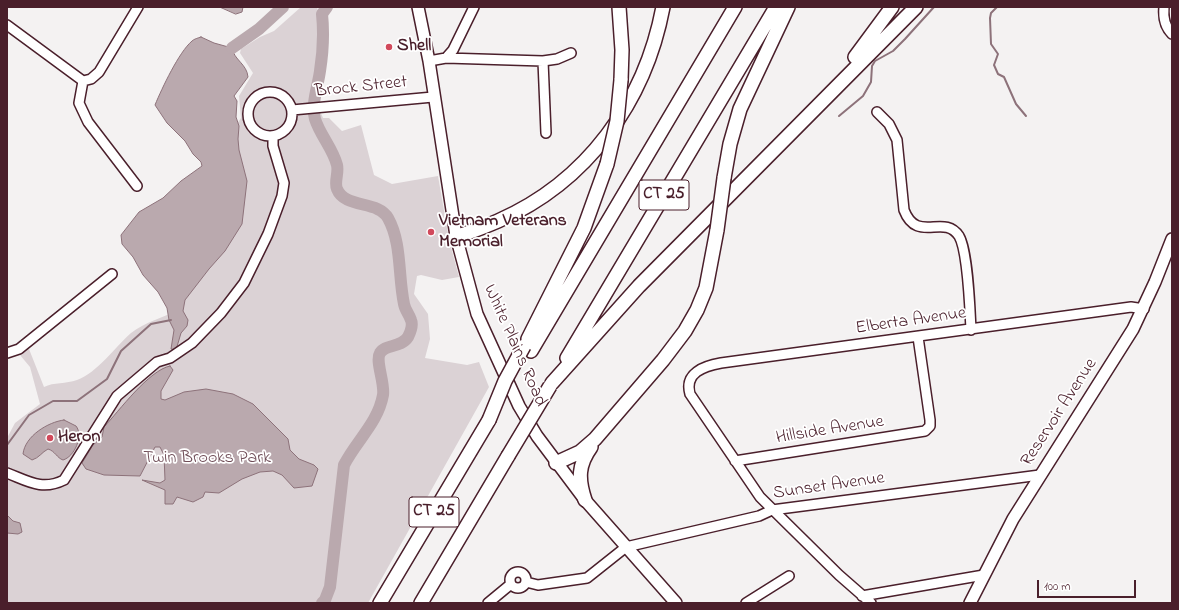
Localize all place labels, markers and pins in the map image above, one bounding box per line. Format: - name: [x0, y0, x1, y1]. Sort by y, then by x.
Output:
- place label: Shell: [397, 36, 431, 58]
- marker: Shell: [384, 42, 394, 52]
- place label: Vietnam Veterans Memorial: [439, 211, 567, 254]
- marker: Vietnam Veterans Memorial: [426, 227, 436, 237]
- place label: Heron: [58, 427, 100, 449]
- marker: Heron: [45, 433, 55, 443]

